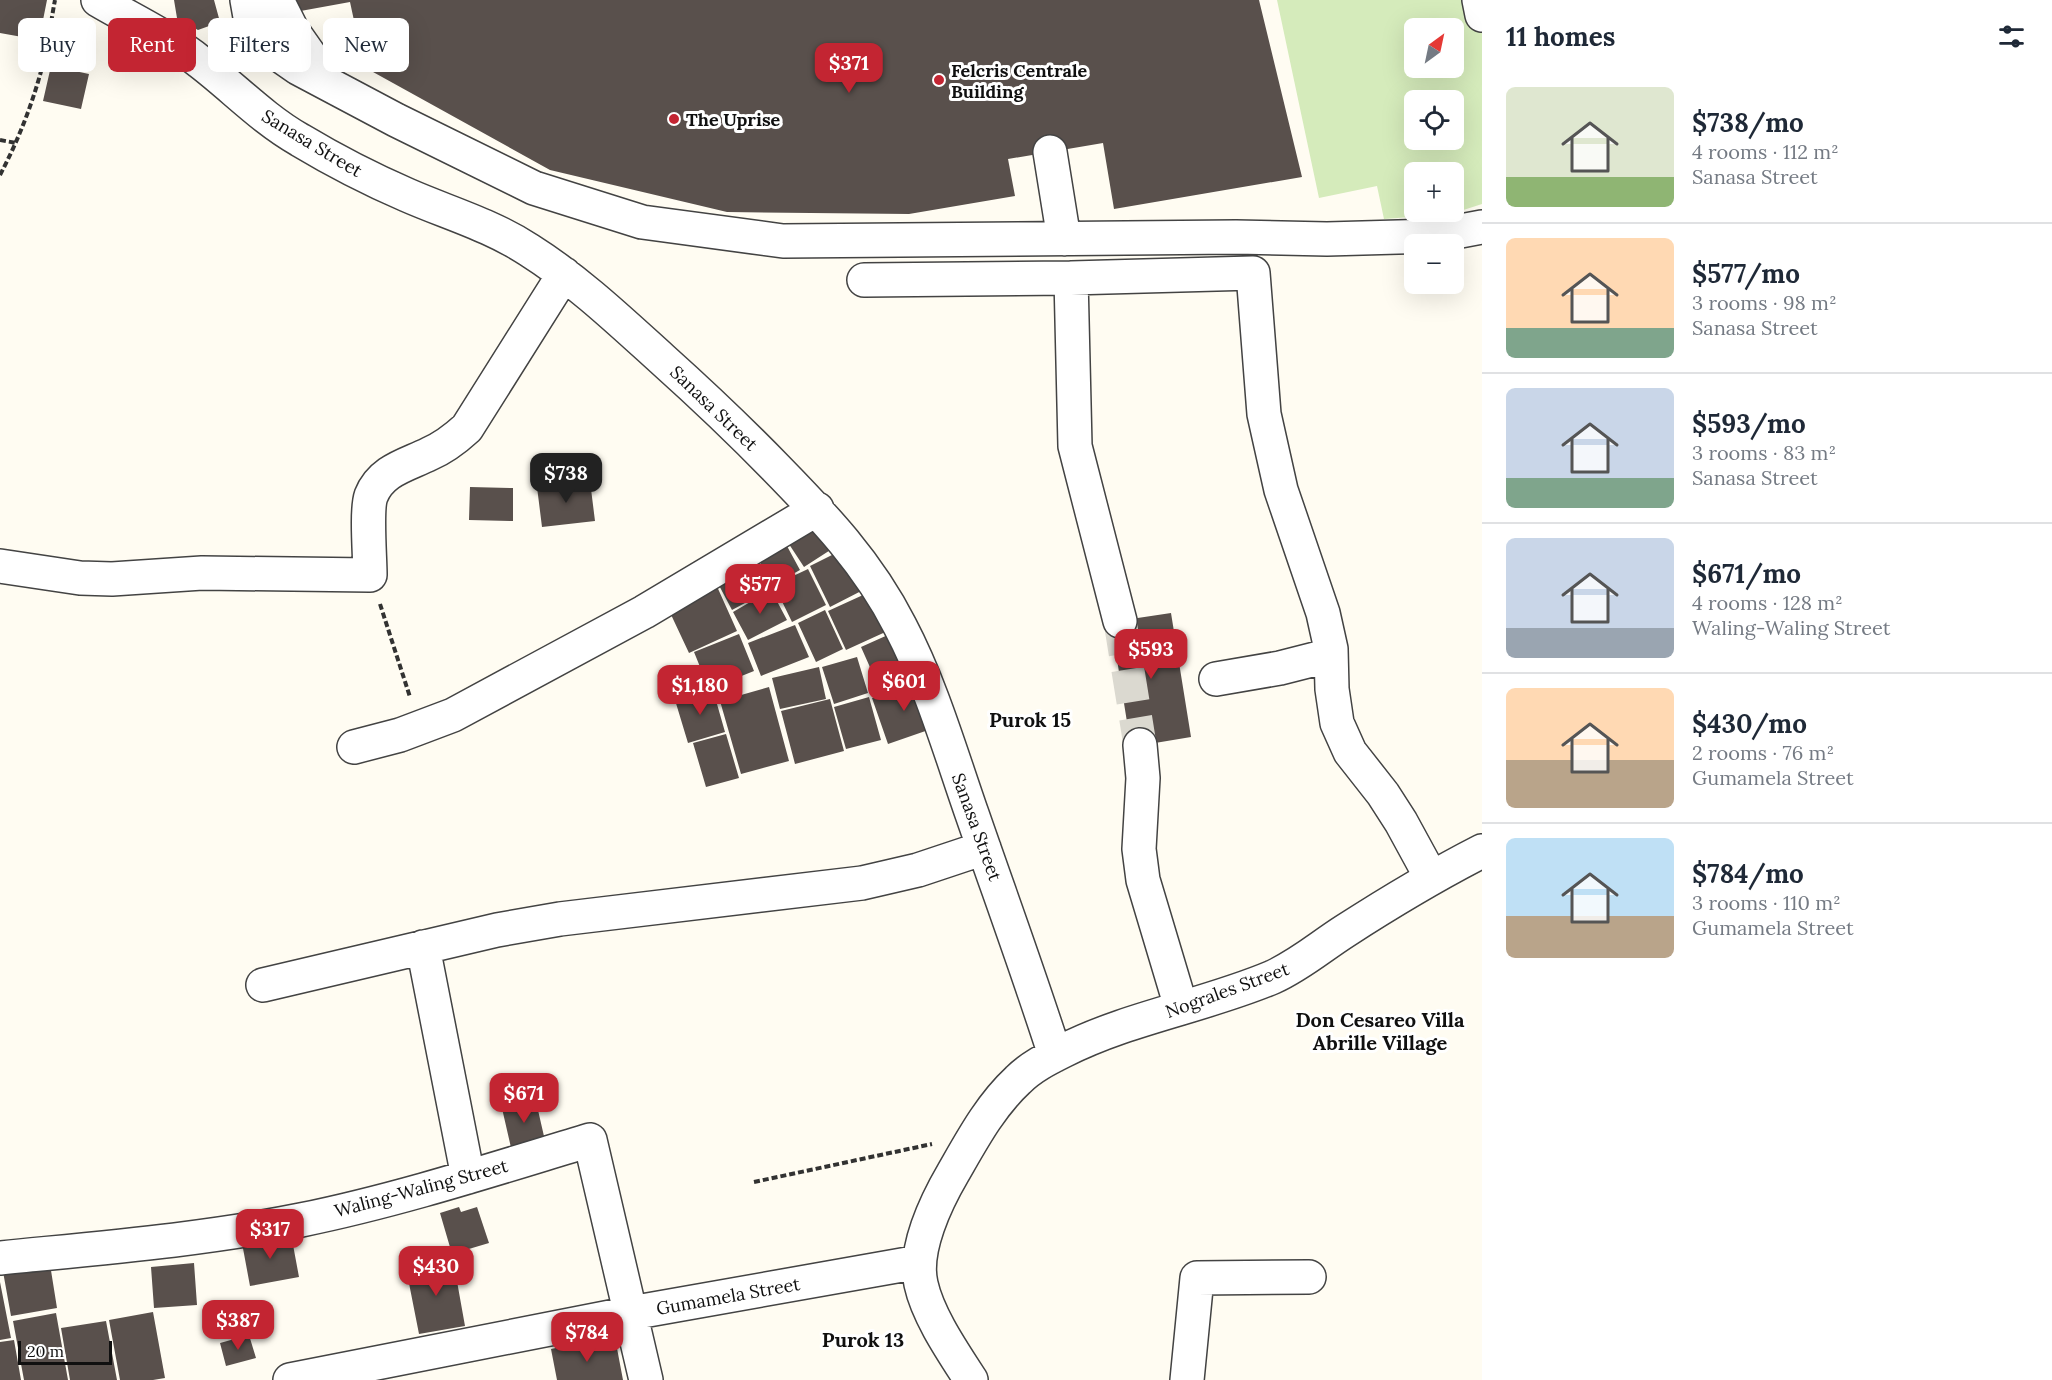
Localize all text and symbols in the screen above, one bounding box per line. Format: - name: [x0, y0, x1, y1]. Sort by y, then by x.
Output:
- chip: Buy: [18, 18, 96, 72]
- chip: Rent: [108, 18, 196, 72]
- chip: Filters: [208, 18, 311, 72]
- chip: New: [323, 18, 409, 72]
- north arrow: [1404, 18, 1464, 78]
- map controls: [1404, 18, 1464, 294]
- text: 11 homes: [1506, 20, 1615, 53]
- icon: filters: [1995, 20, 2028, 53]
- pin: $371: [813, 43, 885, 94]
- text: $371: [829, 50, 869, 75]
- place label: Felcris Centrale Building: [951, 59, 1088, 103]
- marker: Felcris Centrale Building: [932, 73, 946, 87]
- button: locate: [1404, 90, 1464, 150]
- street label: Sanasa Street: [258, 104, 366, 182]
- text: $738/mo: [1692, 106, 1804, 139]
- place label: The Uprise: [686, 108, 781, 131]
- icon: home: [1554, 111, 1626, 183]
- marker: The Uprise: [667, 112, 681, 126]
- text: 4 rooms · 112 m²: [1692, 139, 1839, 164]
- button: +: [1404, 162, 1464, 222]
- text: Sanasa Street: [1692, 164, 1818, 189]
- button: −: [1404, 234, 1464, 294]
- text: $577/mo: [1692, 257, 1800, 290]
- icon: home: [1554, 262, 1626, 334]
- text: 3 rooms · 98 m²: [1692, 290, 1837, 315]
- text: Sanasa Street: [1692, 315, 1818, 340]
- street label: Sanasa Street: [665, 360, 763, 456]
- text: $593/mo: [1692, 407, 1806, 440]
- icon: home: [1554, 412, 1626, 484]
- text: 3 rooms · 83 m²: [1692, 440, 1836, 465]
- pin: $738: [530, 453, 602, 504]
- text: $738: [544, 460, 588, 485]
- text: Sanasa Street: [1692, 465, 1818, 490]
- text: $671/mo: [1692, 557, 1801, 590]
- icon: home: [1554, 562, 1626, 634]
- pin: $577: [724, 564, 796, 615]
- text: $577: [739, 571, 781, 596]
- text: 4 rooms · 128 m²: [1692, 590, 1843, 615]
- text: Waling-Waling Street: [1692, 615, 1891, 640]
- pin: $593: [1115, 629, 1187, 680]
- text: $593: [1128, 636, 1174, 661]
- pin: $601: [868, 661, 940, 712]
- pin: $1,180: [651, 665, 749, 716]
- text: $601: [882, 668, 926, 693]
- text: $1,180: [671, 672, 729, 697]
- district label: Purok 15: [989, 707, 1071, 732]
- text: $430/mo: [1692, 707, 1807, 740]
- icon: home: [1554, 712, 1626, 784]
- text: 2 rooms · 76 m²: [1692, 740, 1834, 765]
- text: Gumamela Street: [1692, 765, 1854, 790]
- street label: Sanasa Street: [947, 770, 1007, 884]
- text: $784/mo: [1692, 857, 1804, 890]
- icon: home: [1554, 862, 1626, 934]
- text: 3 rooms · 110 m²: [1692, 890, 1841, 915]
- text: Gumamela Street: [1692, 915, 1854, 940]
- street label: Nograles Street: [1162, 957, 1292, 1023]
- district label: Don Cesareo Villa Abrille Village: [1295, 1007, 1465, 1055]
- pin: $671: [488, 1073, 560, 1124]
- text: $671: [504, 1080, 544, 1105]
- street label: Waling-Waling Street: [332, 1154, 510, 1222]
- pin: $317: [234, 1209, 306, 1260]
- text: $317: [250, 1216, 290, 1241]
- pin: $430: [400, 1246, 472, 1297]
- text: $430: [413, 1253, 459, 1278]
- street label: Gumamela Street: [654, 1272, 802, 1320]
- pin: $387: [202, 1300, 274, 1351]
- text: $387: [216, 1307, 260, 1332]
- pin: $784: [551, 1312, 623, 1363]
- text: $784: [565, 1319, 609, 1344]
- district label: Purok 13: [822, 1327, 904, 1352]
- scale bar: [18, 1338, 112, 1366]
- text: 20 m: [27, 1341, 64, 1361]

